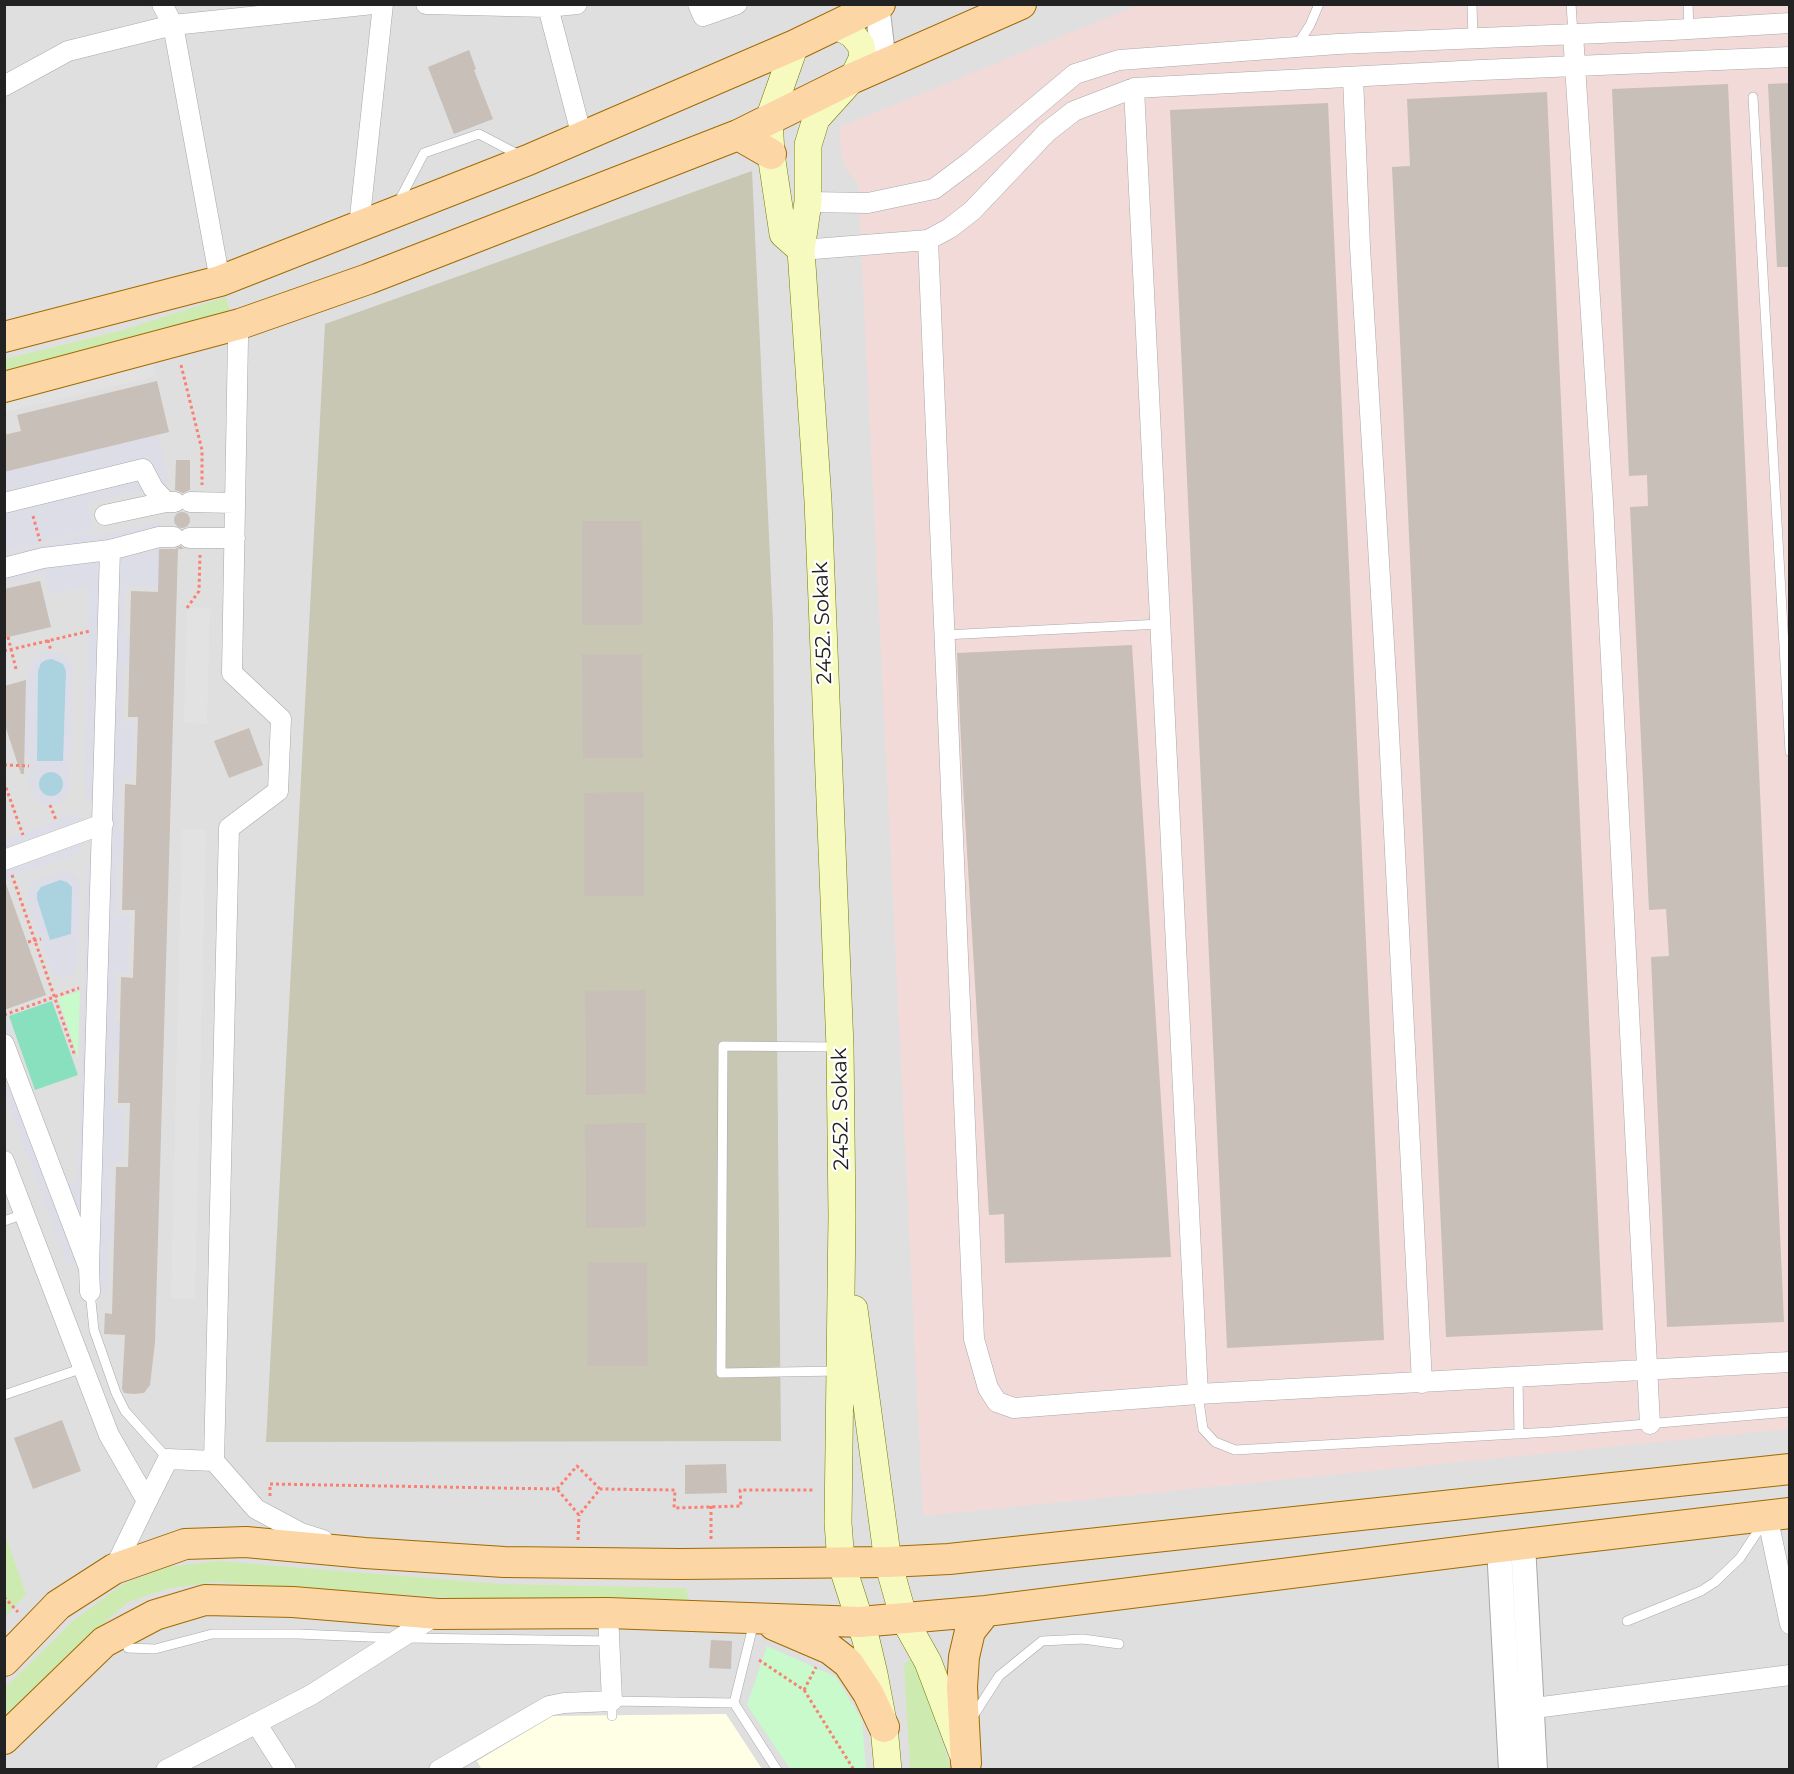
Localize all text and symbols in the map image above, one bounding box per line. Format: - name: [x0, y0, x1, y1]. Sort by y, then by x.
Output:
- street label: 2452. Sokak: [808, 561, 838, 685]
- street label: 2452. Sokak: [827, 1048, 855, 1170]

